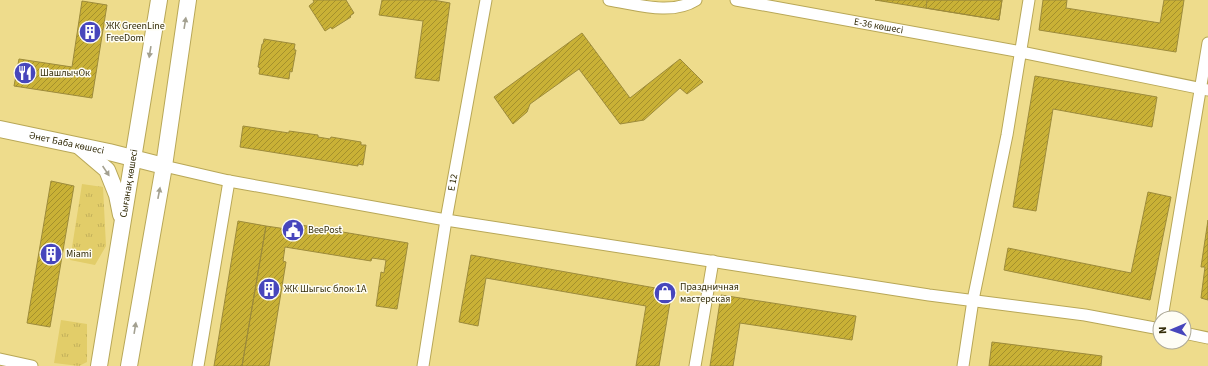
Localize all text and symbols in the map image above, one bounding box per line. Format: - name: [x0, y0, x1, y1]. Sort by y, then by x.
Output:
- street label: Е-36 көшесі: [853, 15, 905, 37]
- one-way arrow: [182, 17, 188, 29]
- building icon: ЖК GreenLine FreeDom: [77, 19, 103, 45]
- place label: ЖК GreenLine FreeDom: [106, 19, 165, 45]
- one-way arrow: [147, 46, 153, 58]
- restaurant icon: ШашлычОк: [12, 60, 38, 86]
- place label: ШашлычОк: [40, 66, 90, 80]
- street label: Әнет Баба көшесі: [28, 128, 105, 158]
- street label: Сығанақ көшесі: [116, 148, 141, 219]
- one-way arrow: [102, 166, 110, 176]
- street label: E 12: [444, 173, 461, 192]
- one-way arrow: [156, 187, 162, 199]
- public building icon: BeePost: [280, 217, 306, 243]
- place label: BeePost: [308, 223, 343, 237]
- building icon: Miami: [38, 241, 64, 267]
- place label: Miami: [66, 247, 92, 261]
- building icon: ЖК Шыгыс блок 1А: [256, 276, 282, 302]
- shop icon: Праздничная мастерская: [652, 280, 678, 306]
- place label: Праздничная мастерская: [680, 280, 739, 306]
- place label: ЖК Шыгыс блок 1А: [284, 282, 367, 296]
- north arrow: [1152, 310, 1192, 350]
- one-way arrow: [132, 321, 138, 334]
- text: N: [1155, 326, 1170, 334]

